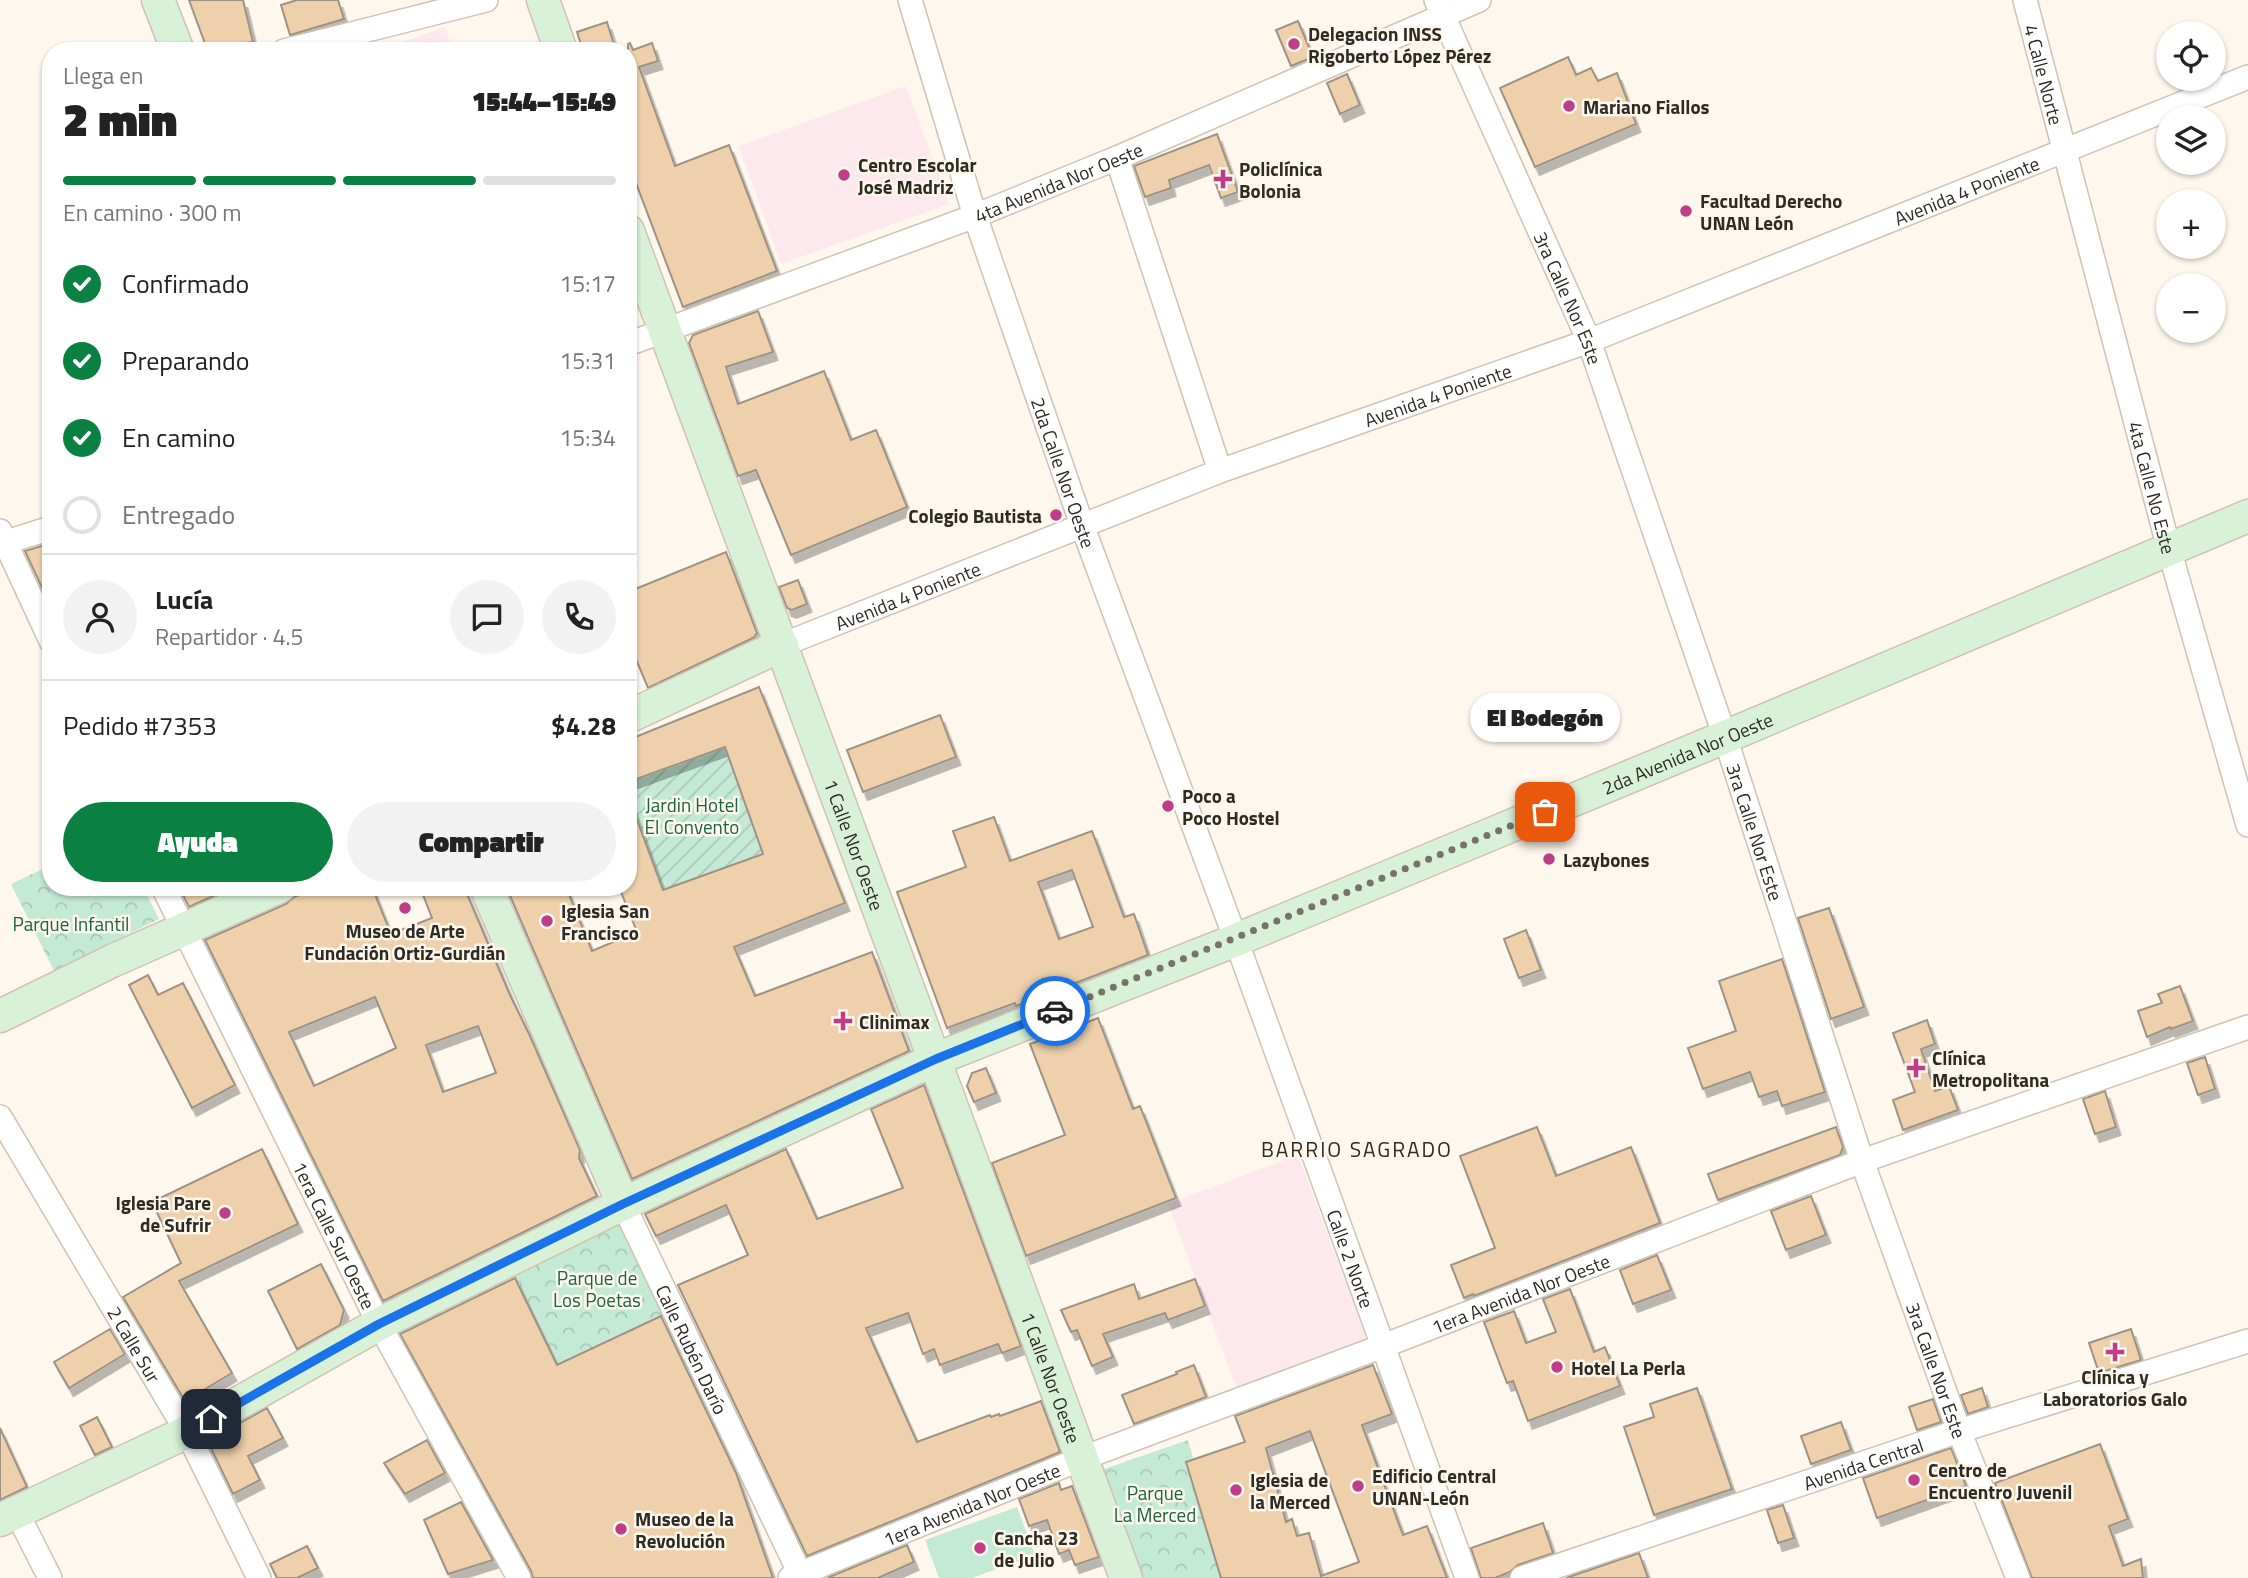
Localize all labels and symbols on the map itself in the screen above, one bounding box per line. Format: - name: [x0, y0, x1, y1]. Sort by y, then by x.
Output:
- place label: Delegacion INSS Rigoberto López Pérez: [1308, 19, 1491, 70]
- street label: 4 Calle Norte: [2017, 21, 2072, 128]
- marker: Delegacion INSS Rigoberto López Pérez: [1286, 36, 1302, 52]
- place label: Mariano Fiallos: [1583, 92, 1710, 121]
- marker: Mariano Fiallos: [1561, 98, 1577, 114]
- street label: 4ta Avenida Nor Oeste: [970, 134, 1147, 229]
- street label: Avenida 4 Poniente: [1889, 148, 2043, 232]
- place label: Centro Escolar José Madriz: [858, 150, 977, 201]
- place label: Policlínica Bolonia: [1239, 154, 1323, 205]
- marker: Centro Escolar José Madriz: [836, 167, 852, 183]
- marker: Policlínica Bolonia: [1213, 169, 1233, 189]
- place label: Facultad Derecho UNAN León: [1700, 186, 1842, 237]
- marker: Facultad Derecho UNAN León: [1678, 203, 1694, 219]
- street label: 3ra Calle Nor Este: [1527, 226, 1610, 368]
- street label: Avenida 4 Poniente: [1360, 355, 1515, 434]
- street label: 2da Calle Nor Oeste: [1024, 393, 1104, 552]
- street label: 4ta Calle No Este: [2122, 418, 2184, 557]
- place label: Colegio Bautista: [908, 501, 1042, 530]
- marker: Colegio Bautista: [1048, 507, 1064, 523]
- street label: Avenida 4 Poniente: [830, 553, 984, 637]
- callout: El Bodegón: [1470, 693, 1620, 742]
- street label: 2da Avenida Nor Oeste: [1597, 704, 1777, 801]
- street label: 3ra Calle Nor Este: [1720, 759, 1791, 904]
- street label: 1 Calle Nor Oeste: [817, 775, 892, 914]
- place label: Poco a Poco Hostel: [1182, 781, 1280, 832]
- pin: [1515, 782, 1575, 842]
- park label: Jardin Hotel El Convento: [645, 790, 739, 841]
- marker: Poco a Poco Hostel: [1160, 798, 1176, 814]
- place label: Lazybones: [1563, 845, 1649, 874]
- marker: Lazybones: [1541, 851, 1557, 867]
- place label: Iglesia San Francisco: [561, 896, 650, 947]
- marker: Museo de Arte Fundación Ortiz-Gurdián: [397, 900, 413, 916]
- park label: Parque Infantil: [13, 909, 129, 938]
- marker: Iglesia San Francisco: [539, 913, 555, 929]
- place label: Museo de Arte Fundación Ortiz-Gurdián: [304, 916, 506, 967]
- courier: [1020, 976, 1090, 1046]
- place label: Clinimax: [859, 1007, 929, 1036]
- marker: Clinimax: [833, 1011, 853, 1031]
- place label: Clínica Metropolitana: [1932, 1043, 2050, 1094]
- marker: Clínica Metropolitana: [1906, 1058, 1926, 1078]
- district label: BARRIO SAGRADO: [1261, 1133, 1453, 1165]
- street label: 1era Calle Sur Oeste: [286, 1156, 384, 1314]
- place label: Iglesia Pare de Sufrir: [115, 1188, 211, 1239]
- marker: Iglesia Pare de Sufrir: [217, 1205, 233, 1221]
- street label: Calle 2 Norte: [1320, 1205, 1382, 1312]
- street label: 1era Avenida Nor Oeste: [1427, 1245, 1614, 1341]
- park label: Parque de Los Poetas: [553, 1263, 641, 1314]
- street label: Calle Rubén Darío: [649, 1279, 736, 1419]
- street label: 3ra Calle Nor Este: [1899, 1298, 1975, 1442]
- street label: 2 Calle Sur: [101, 1300, 169, 1388]
- street label: 1 Calle Nor Oeste: [1014, 1307, 1089, 1447]
- marker: Clínica y Laboratorios Galo: [2105, 1342, 2125, 1362]
- place label: Hotel La Perla: [1571, 1353, 1686, 1382]
- marker: Hotel La Perla: [1549, 1359, 1565, 1375]
- place label: Clínica y Laboratorios Galo: [2043, 1362, 2187, 1413]
- pin: [181, 1389, 241, 1449]
- street label: Avenida Central: [1799, 1430, 1927, 1497]
- street label: 1era Avenida Nor Oeste: [878, 1454, 1064, 1553]
- place label: Centro de Encuentro Juvenil: [1928, 1455, 2072, 1506]
- place label: Edificio Central UNAN-León: [1372, 1461, 1496, 1512]
- place label: Iglesia de la Merced: [1250, 1465, 1330, 1516]
- marker: Centro de Encuentro Juvenil: [1906, 1472, 1922, 1488]
- park label: Parque La Merced: [1114, 1478, 1196, 1529]
- marker: Edificio Central UNAN-León: [1350, 1478, 1366, 1494]
- marker: Iglesia de la Merced: [1228, 1482, 1244, 1498]
- place label: Museo de la Revolución: [635, 1504, 734, 1555]
- marker: Museo de la Revolución: [613, 1521, 629, 1537]
- place label: Cancha 23 de Julio: [994, 1523, 1079, 1574]
- marker: Cancha 23 de Julio: [972, 1540, 988, 1556]

